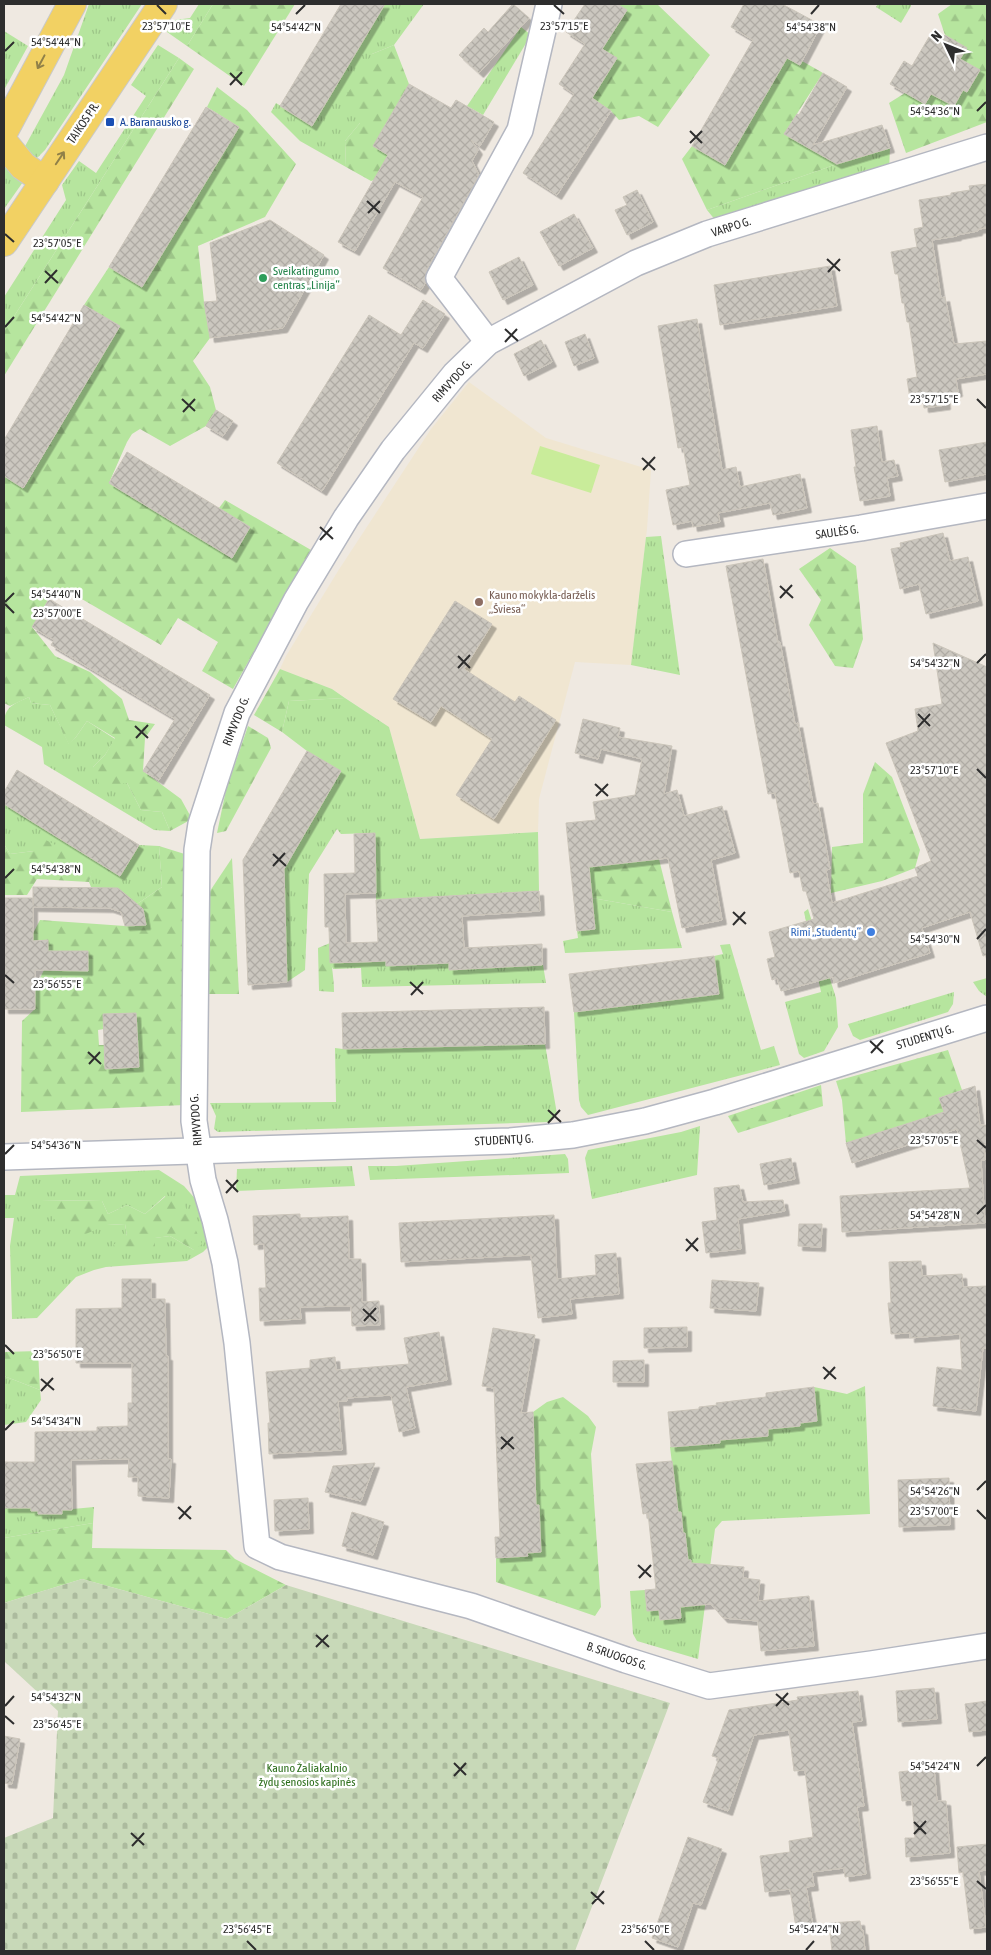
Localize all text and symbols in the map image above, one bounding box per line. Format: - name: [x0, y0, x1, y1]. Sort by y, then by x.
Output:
- text: 23°57'10"E: [142, 19, 190, 33]
- text: 23°57'15"E: [540, 19, 588, 33]
- text: 54°54'42"N: [271, 20, 321, 34]
- text: 54°54'38"N: [786, 20, 836, 34]
- north arrow: [921, 20, 971, 70]
- text: N: [928, 28, 945, 45]
- text: 54°54'44"N: [31, 35, 81, 49]
- one-way arrow: [36, 54, 45, 69]
- street label: TAIKOS PR.: [64, 100, 102, 146]
- text: 54°54'36"N: [910, 104, 960, 118]
- place label: A. Baranausko g.: [120, 115, 191, 129]
- marker: A. Baranausko g.: [104, 116, 116, 128]
- one-way arrow: [55, 152, 65, 166]
- street label: VARPO G.: [710, 214, 752, 240]
- text: 23°57'05"E: [33, 236, 81, 250]
- place label: Sveikatingumo centras „Linija“: [273, 264, 340, 292]
- marker: Sveikatingumo centras „Linija“: [257, 272, 269, 284]
- text: 54°54'42"N: [31, 311, 81, 325]
- street label: RIMVYDO G.: [429, 357, 475, 405]
- text: 23°57'15"E: [910, 392, 958, 406]
- street label: SAULĖS G.: [815, 522, 859, 542]
- text: 54°54'40"N: [31, 587, 81, 601]
- place label: Kauno mokykla-darželis „Šviesa“: [489, 588, 595, 616]
- marker: Kauno mokykla-darželis „Šviesa“: [473, 596, 485, 608]
- text: 23°57'00"E: [33, 606, 81, 620]
- text: 54°54'32"N: [910, 656, 960, 670]
- street label: RIMVYDO G.: [220, 694, 252, 748]
- text: 23°57'10"E: [910, 763, 958, 777]
- text: 54°54'38"N: [31, 862, 81, 876]
- place label: Rimi „Studentų“: [790, 925, 861, 939]
- marker: Rimi „Studentų“: [865, 926, 877, 938]
- text: 54°54'30"N: [910, 932, 960, 946]
- text: 23°56'55"E: [33, 977, 81, 991]
- street label: STUDENTŲ G.: [895, 1022, 955, 1052]
- street label: RIMVYDO G.: [187, 1093, 205, 1147]
- street label: STUDENTŲ G.: [474, 1131, 534, 1149]
- text: 23°57'05"E: [910, 1133, 958, 1147]
- text: 54°54'36"N: [31, 1138, 81, 1152]
- text: 54°54'28"N: [910, 1208, 960, 1222]
- text: 23°56'50"E: [33, 1347, 81, 1361]
- text: 54°54'34"N: [31, 1414, 81, 1428]
- text: 54°54'26"N: [910, 1484, 960, 1498]
- text: 23°57'00"E: [910, 1504, 958, 1518]
- street label: B. SRUOGOS G.: [585, 1639, 649, 1673]
- text: 54°54'32"N: [31, 1690, 81, 1704]
- text: 23°56'45"E: [33, 1717, 81, 1731]
- text: 54°54'24"N: [910, 1759, 960, 1773]
- park label: Kauno Žaliakalnio žydų senosios kapinės: [259, 1761, 355, 1789]
- text: 23°56'55"E: [910, 1874, 958, 1888]
- text: 23°56'45"E: [223, 1922, 271, 1936]
- text: 23°56'50"E: [621, 1922, 669, 1936]
- text: 54°54'24"N: [789, 1922, 839, 1936]

